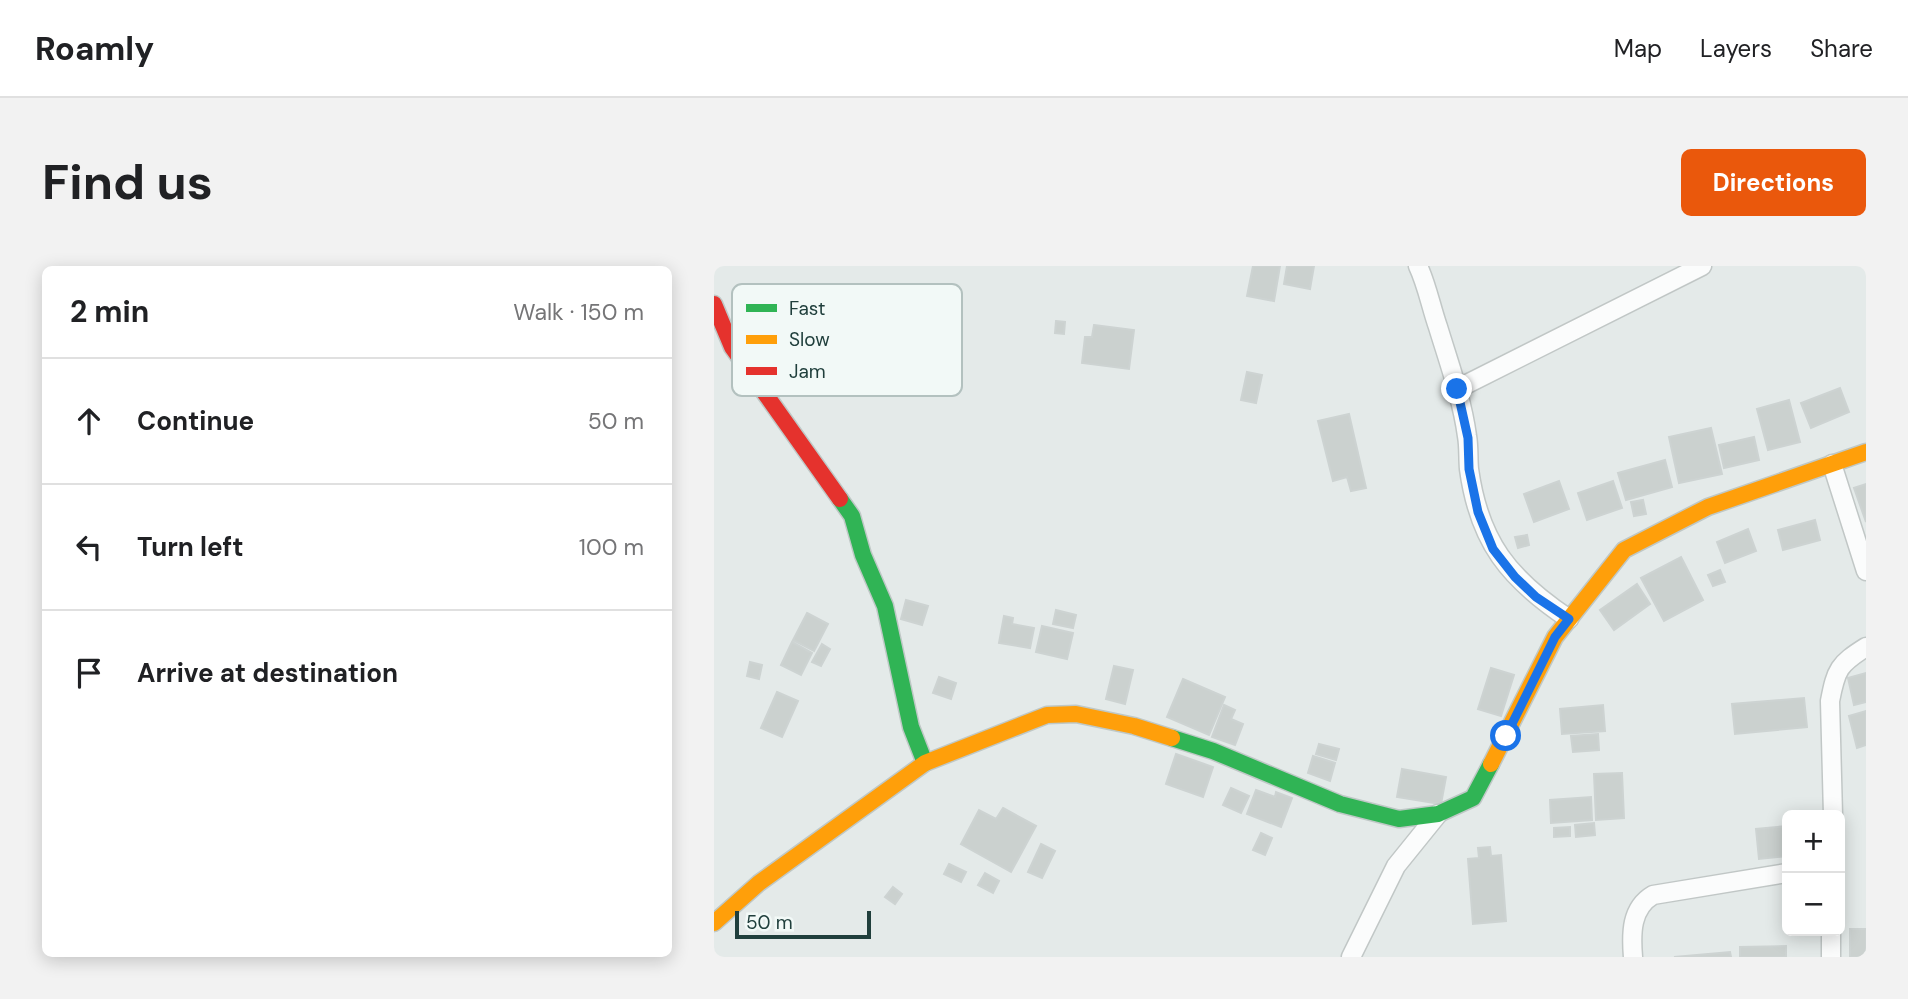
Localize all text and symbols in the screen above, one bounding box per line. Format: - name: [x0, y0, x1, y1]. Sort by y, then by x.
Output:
- text: Roamly: [35, 27, 154, 70]
- text: Map: [1614, 33, 1662, 64]
- text: Layers: [1700, 33, 1772, 64]
- text: Share: [1810, 33, 1873, 64]
- button: Directions: [1681, 149, 1866, 216]
- text: Find us: [42, 150, 213, 214]
- legend: [732, 284, 962, 396]
- text: 2 min: [70, 292, 149, 331]
- text: Fast: [789, 296, 825, 321]
- text: Walk · 150 m: [513, 297, 644, 327]
- text: Slow: [789, 327, 830, 352]
- text: Jam: [789, 359, 826, 384]
- route end: [1441, 373, 1472, 404]
- icon: ahead: [70, 402, 108, 440]
- text: Continue: [137, 404, 254, 438]
- text: 50 m: [588, 406, 644, 436]
- icon: left: [70, 528, 108, 566]
- text: Turn left: [137, 530, 244, 564]
- text: 100 m: [579, 532, 644, 562]
- icon: arrive: [70, 654, 108, 692]
- text: Arrive at destination: [137, 656, 398, 690]
- route start: [1490, 720, 1521, 751]
- map controls: [1782, 810, 1845, 936]
- button: +: [1782, 810, 1845, 873]
- button: −: [1782, 873, 1845, 936]
- scale bar: [735, 908, 872, 940]
- text: 50 m: [746, 910, 793, 935]

